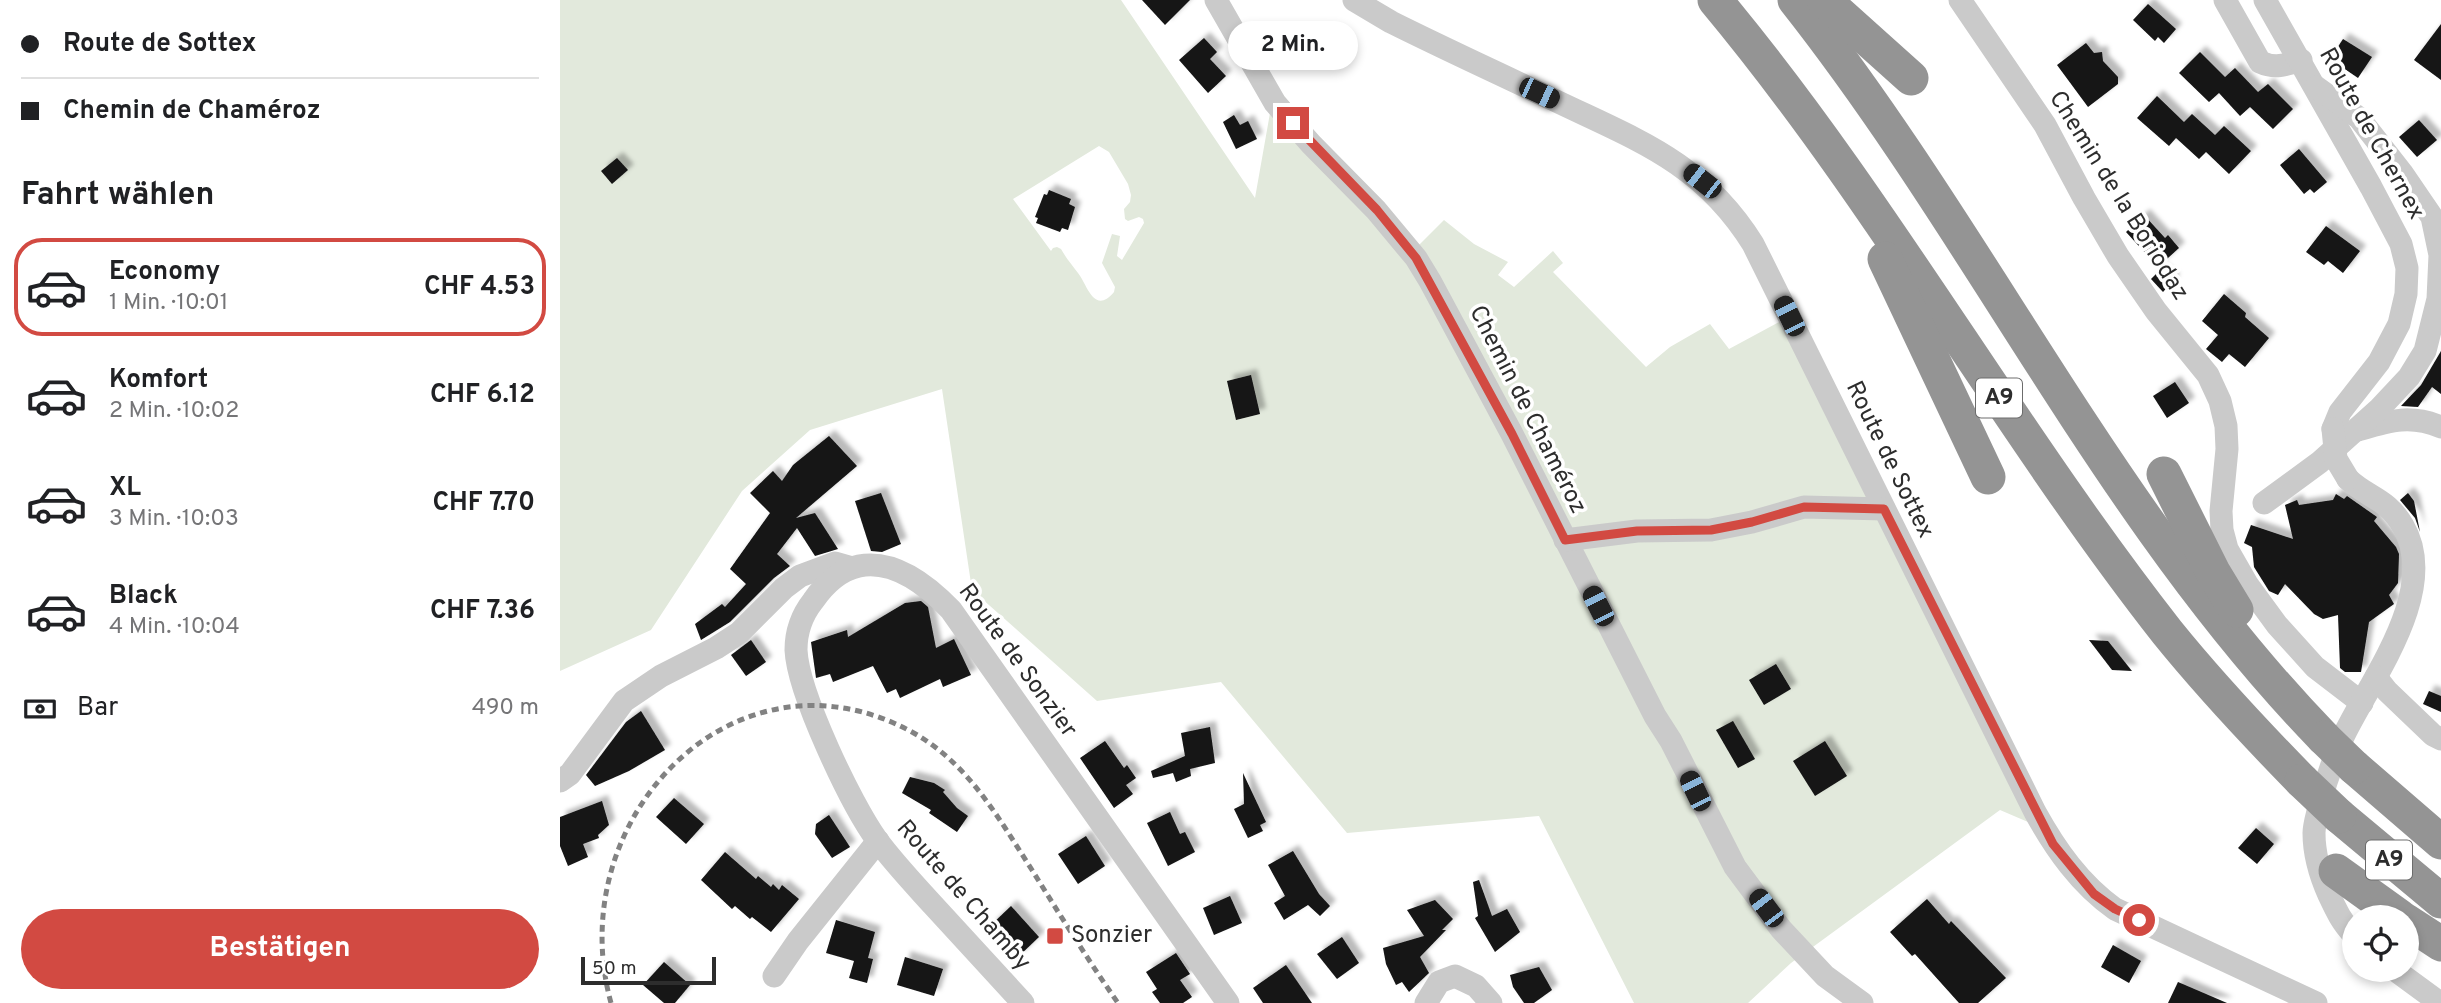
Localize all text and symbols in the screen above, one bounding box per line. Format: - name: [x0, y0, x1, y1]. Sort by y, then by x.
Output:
- callout: 2 Min.: [1228, 22, 1358, 71]
- text: Route de Sottex: [63, 28, 257, 61]
- text: 2 Min.: [1261, 31, 1325, 60]
- street label: Route de Chernex: [2311, 43, 2431, 225]
- car: [1516, 75, 1563, 111]
- street label: Chemin de la Boriodaz: [2041, 86, 2195, 306]
- text: Chemin de Chaméroz: [63, 95, 321, 128]
- route end: [1277, 107, 1309, 139]
- car: [1679, 160, 1726, 202]
- text: Fahrt wählen: [21, 176, 214, 216]
- icon: car: [25, 256, 88, 319]
- text: Economy: [109, 256, 220, 289]
- text: CHF 4.53: [424, 271, 535, 304]
- text: 1 Min. · 10:01: [109, 289, 228, 318]
- car: [1771, 293, 1808, 339]
- street label: Chemin de Chaméroz: [1461, 301, 1593, 519]
- icon: car: [25, 364, 88, 427]
- text: Komfort: [109, 364, 208, 397]
- street label: Route de Sottex: [1838, 377, 1940, 543]
- road number: A9: [1976, 378, 2022, 418]
- text: CHF 6.12: [430, 379, 535, 412]
- text: 2 Min. · 10:02: [109, 397, 239, 426]
- icon: car: [25, 472, 88, 535]
- text: XL: [109, 472, 141, 505]
- text: CHF 7.70: [433, 487, 535, 520]
- text: 3 Min. · 10:03: [109, 505, 239, 534]
- street label: Route de Sonzier: [951, 578, 1083, 744]
- icon: car: [25, 580, 88, 643]
- text: Black: [109, 580, 178, 613]
- car: [1580, 583, 1617, 629]
- text: CHF 7.36: [430, 595, 535, 628]
- text: 4 Min. · 10:04: [109, 613, 240, 642]
- icon: cash: [21, 690, 59, 728]
- text: Bar: [77, 692, 118, 725]
- text: 490 m: [472, 694, 539, 723]
- car: [1677, 768, 1714, 814]
- street label: Route de Chamby: [889, 814, 1037, 978]
- road number: A9: [2366, 840, 2412, 880]
- car: [1745, 885, 1788, 931]
- route start: [2123, 904, 2155, 936]
- map controls: [2342, 905, 2419, 982]
- button: locate: [2342, 905, 2419, 982]
- button: Bestätigen: [21, 909, 539, 989]
- place label: Sonzier: [1071, 921, 1152, 951]
- marker: Sonzier: [1045, 926, 1065, 946]
- scale bar: [581, 954, 716, 986]
- text: 50 m: [592, 957, 637, 981]

